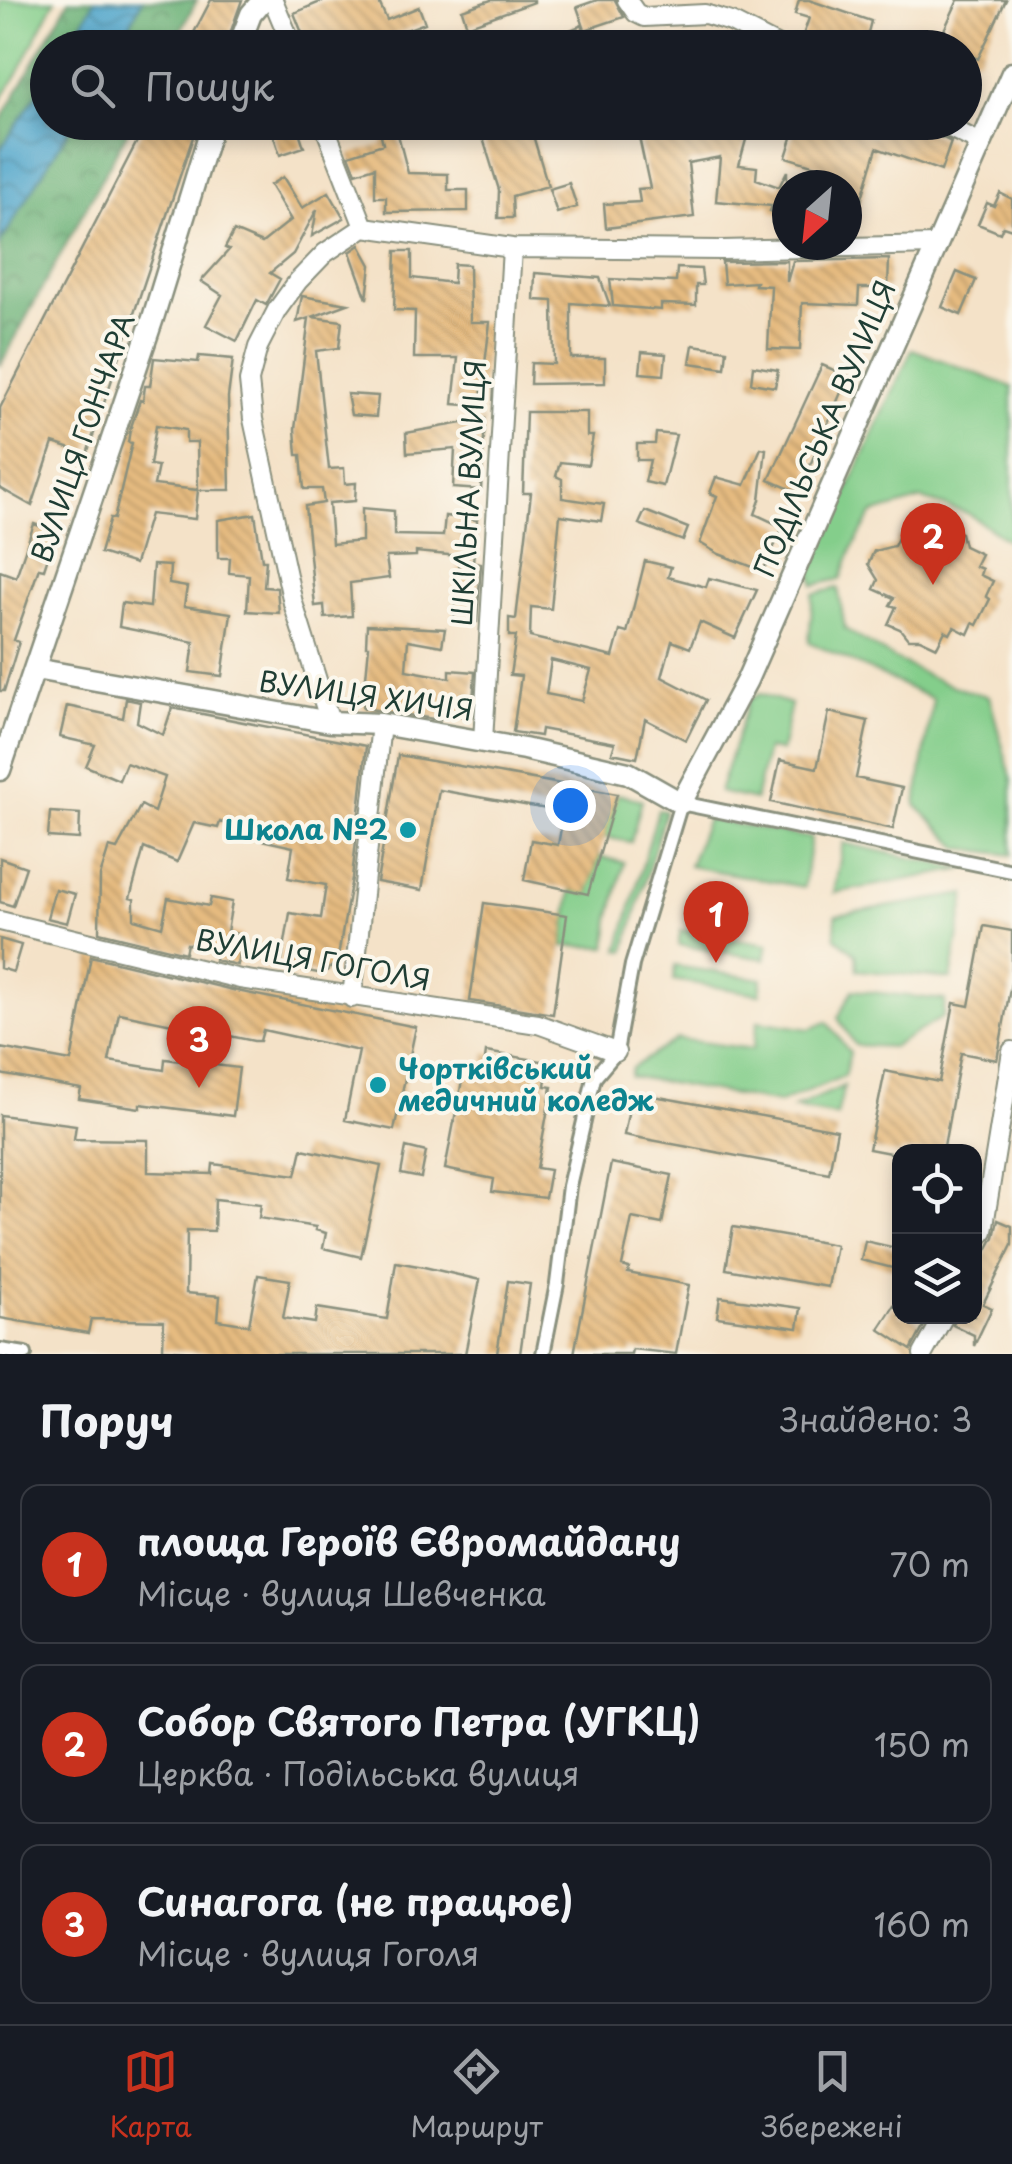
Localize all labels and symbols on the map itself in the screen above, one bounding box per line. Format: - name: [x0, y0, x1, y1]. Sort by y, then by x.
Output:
- north arrow: [772, 170, 862, 260]
- street label: ПОДІЛЬСЬКА ВУЛИЦЯ: [742, 273, 906, 584]
- street label: ВУЛИЦЯ ГОНЧАРА: [19, 307, 144, 568]
- street label: ШКІЛЬНА ВУЛИЦЯ: [439, 359, 496, 627]
- pin: 2: [900, 502, 966, 585]
- street label: ВУЛИЦЯ ХИЧІЯ: [256, 658, 476, 731]
- your location: [545, 780, 596, 831]
- place label: Школа №2: [224, 807, 388, 850]
- marker: Школа №2: [397, 819, 419, 841]
- pin: 1: [684, 880, 748, 963]
- street label: ВУЛИЦЯ ГОГОЛЯ: [193, 917, 434, 1000]
- pin: 3: [166, 1006, 232, 1088]
- place label: Чортківський медичний коледж: [398, 1046, 654, 1121]
- marker: Чортківський медичний коледж: [367, 1074, 389, 1096]

